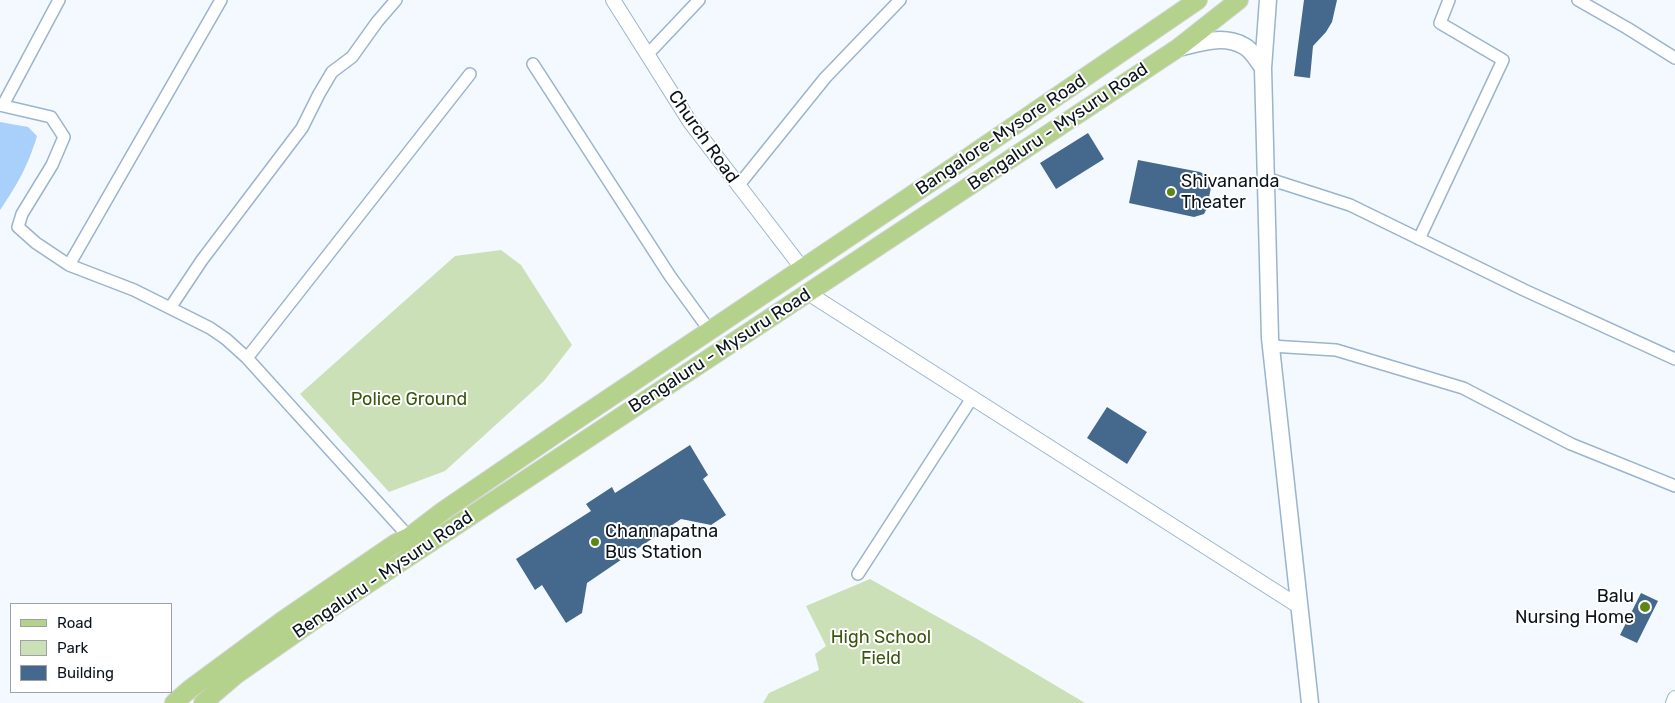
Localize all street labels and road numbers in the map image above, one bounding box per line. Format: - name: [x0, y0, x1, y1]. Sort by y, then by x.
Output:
- street label: Bengaluru - Mysuru Road: [964, 59, 1152, 195]
- street label: Bangalore-Mysore Road: [912, 70, 1090, 200]
- street label: Church Road: [663, 86, 743, 188]
- street label: Bengaluru - Mysuru Road: [625, 284, 815, 418]
- street label: Bengaluru - Mysuru Road: [289, 507, 477, 643]

